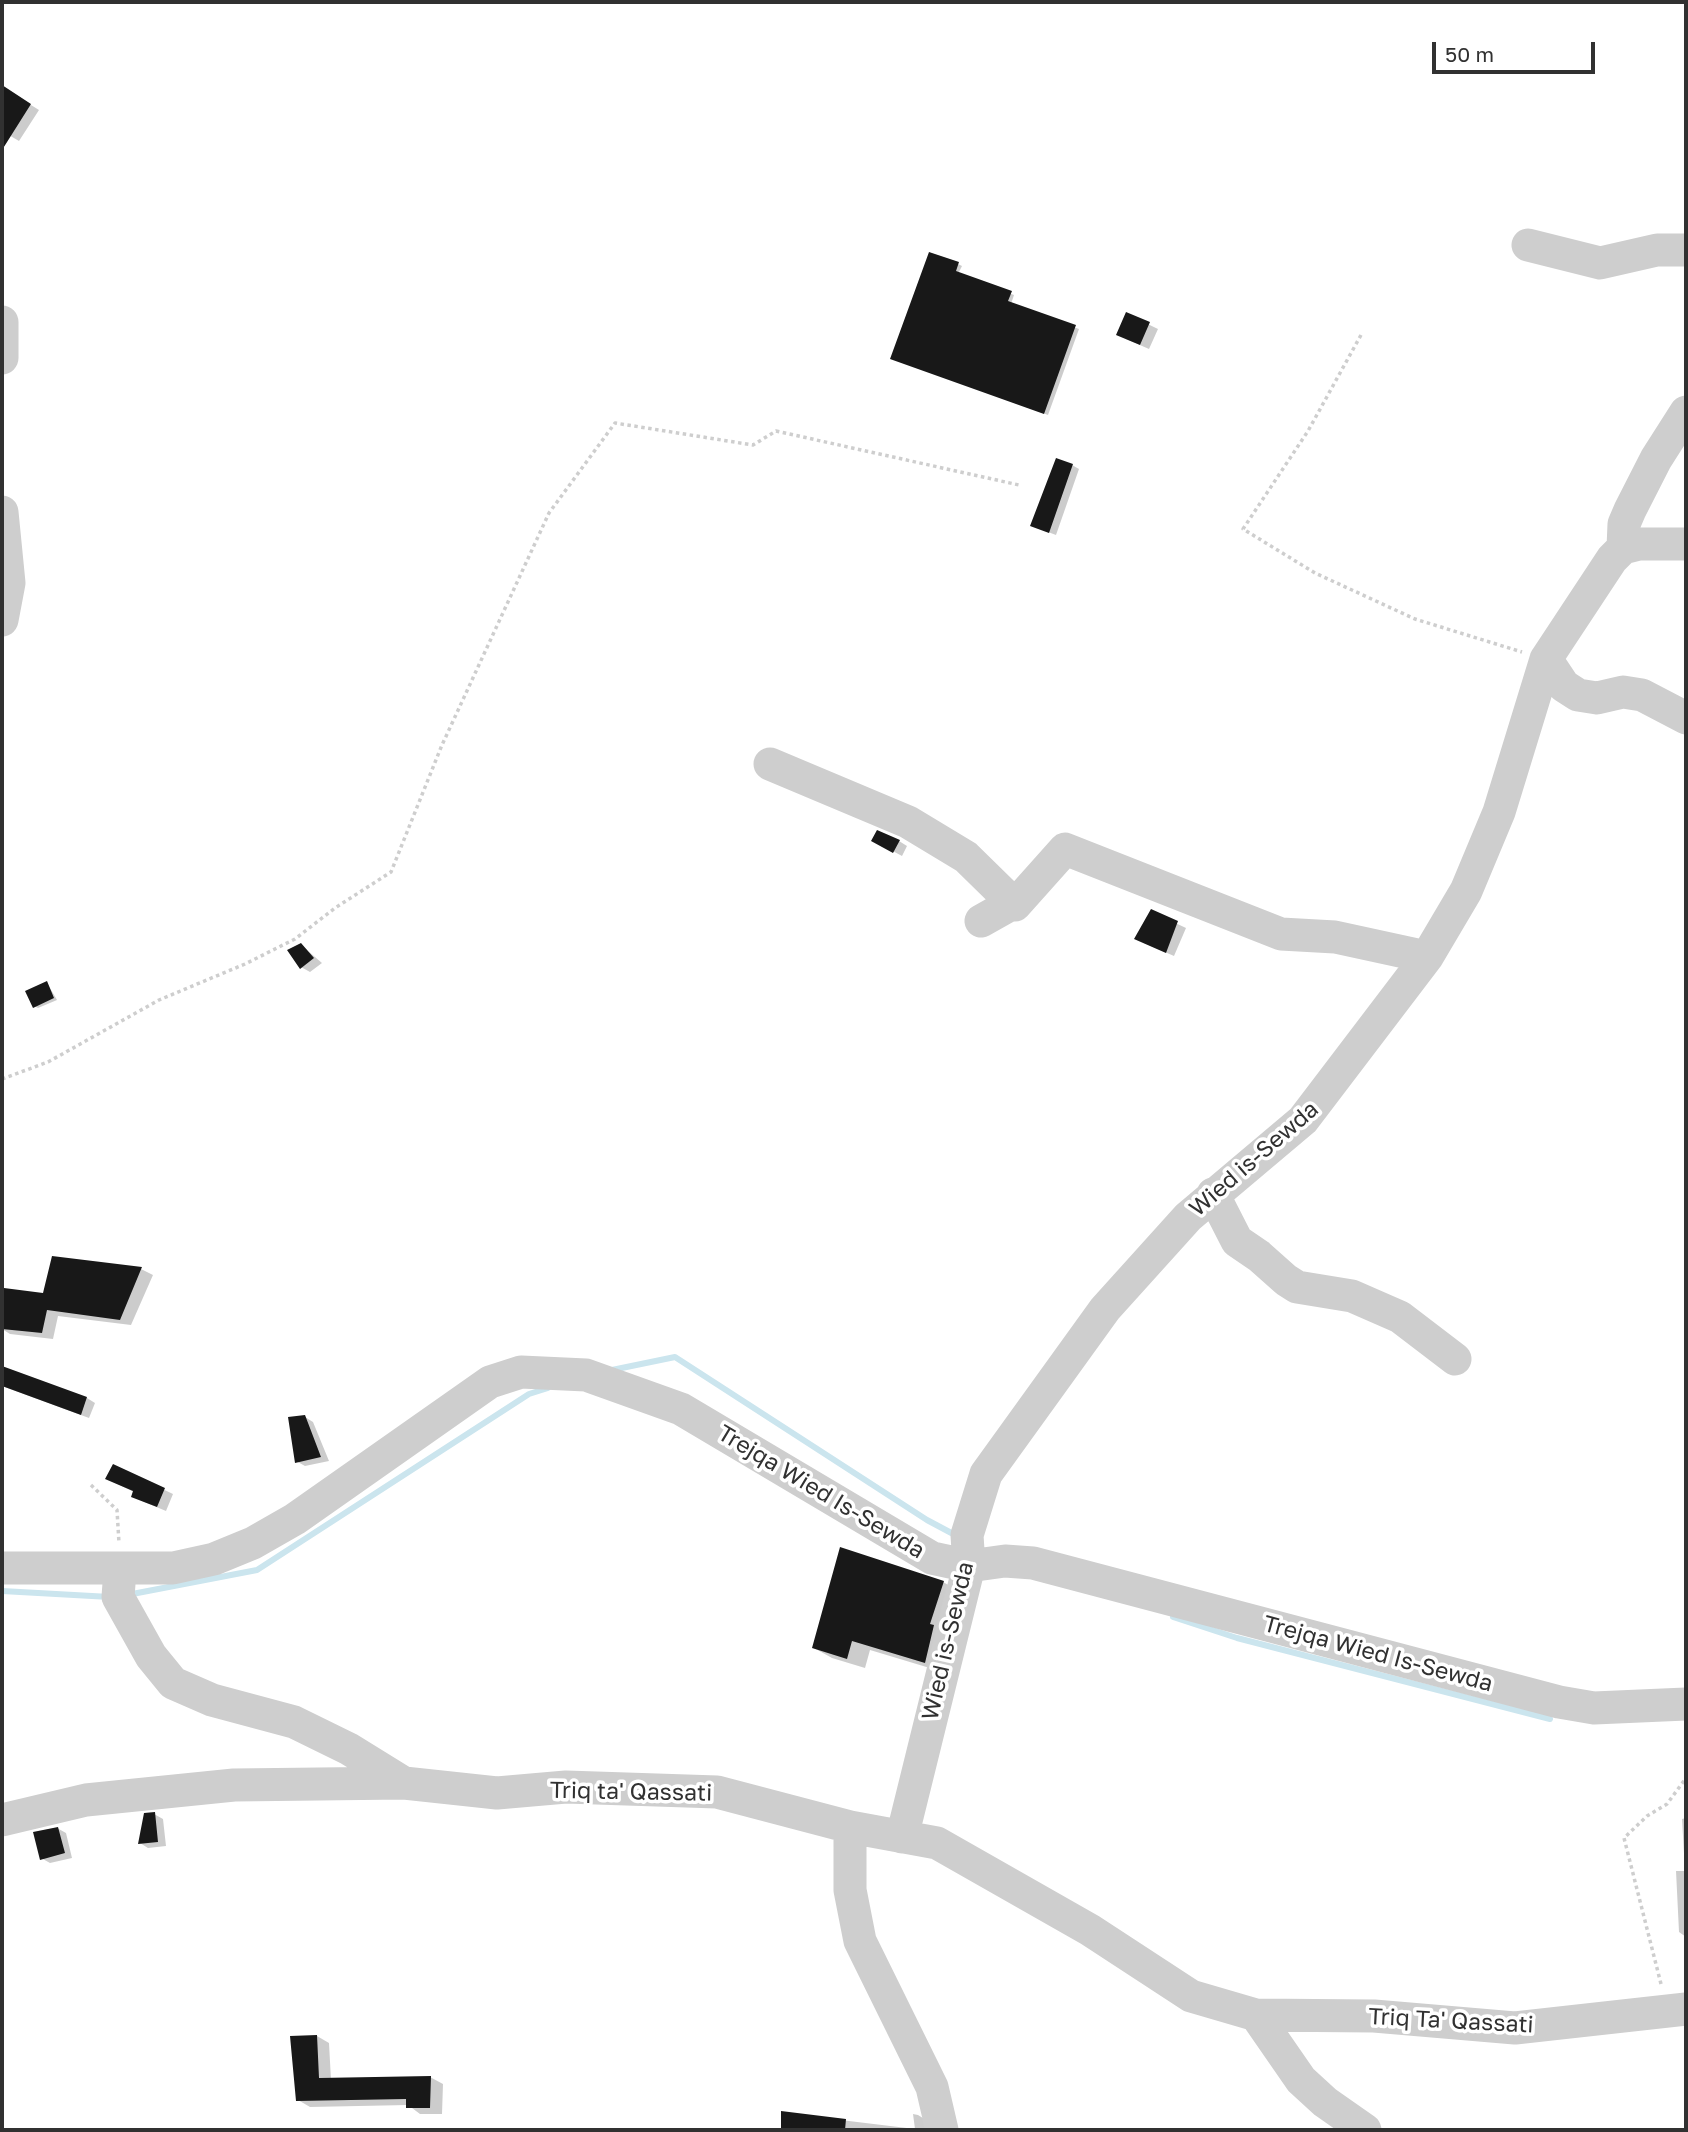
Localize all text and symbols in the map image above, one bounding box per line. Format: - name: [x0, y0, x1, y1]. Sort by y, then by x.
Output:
- scale bar: [1436, 28, 1599, 72]
- text: 50 m: [1445, 41, 1494, 67]
- street label: Wied is-Sewda: [1184, 1095, 1324, 1223]
- street label: Trejqa Wied Is-Sewda: [713, 1419, 929, 1565]
- street label: Wied is-Sewda: [916, 1559, 980, 1723]
- street label: Trejqa Wied Is-Sewda: [1260, 1610, 1496, 1698]
- street label: Triq ta' Qassati: [550, 1777, 712, 1807]
- street label: Triq Ta' Qassati: [1368, 2003, 1534, 2039]

